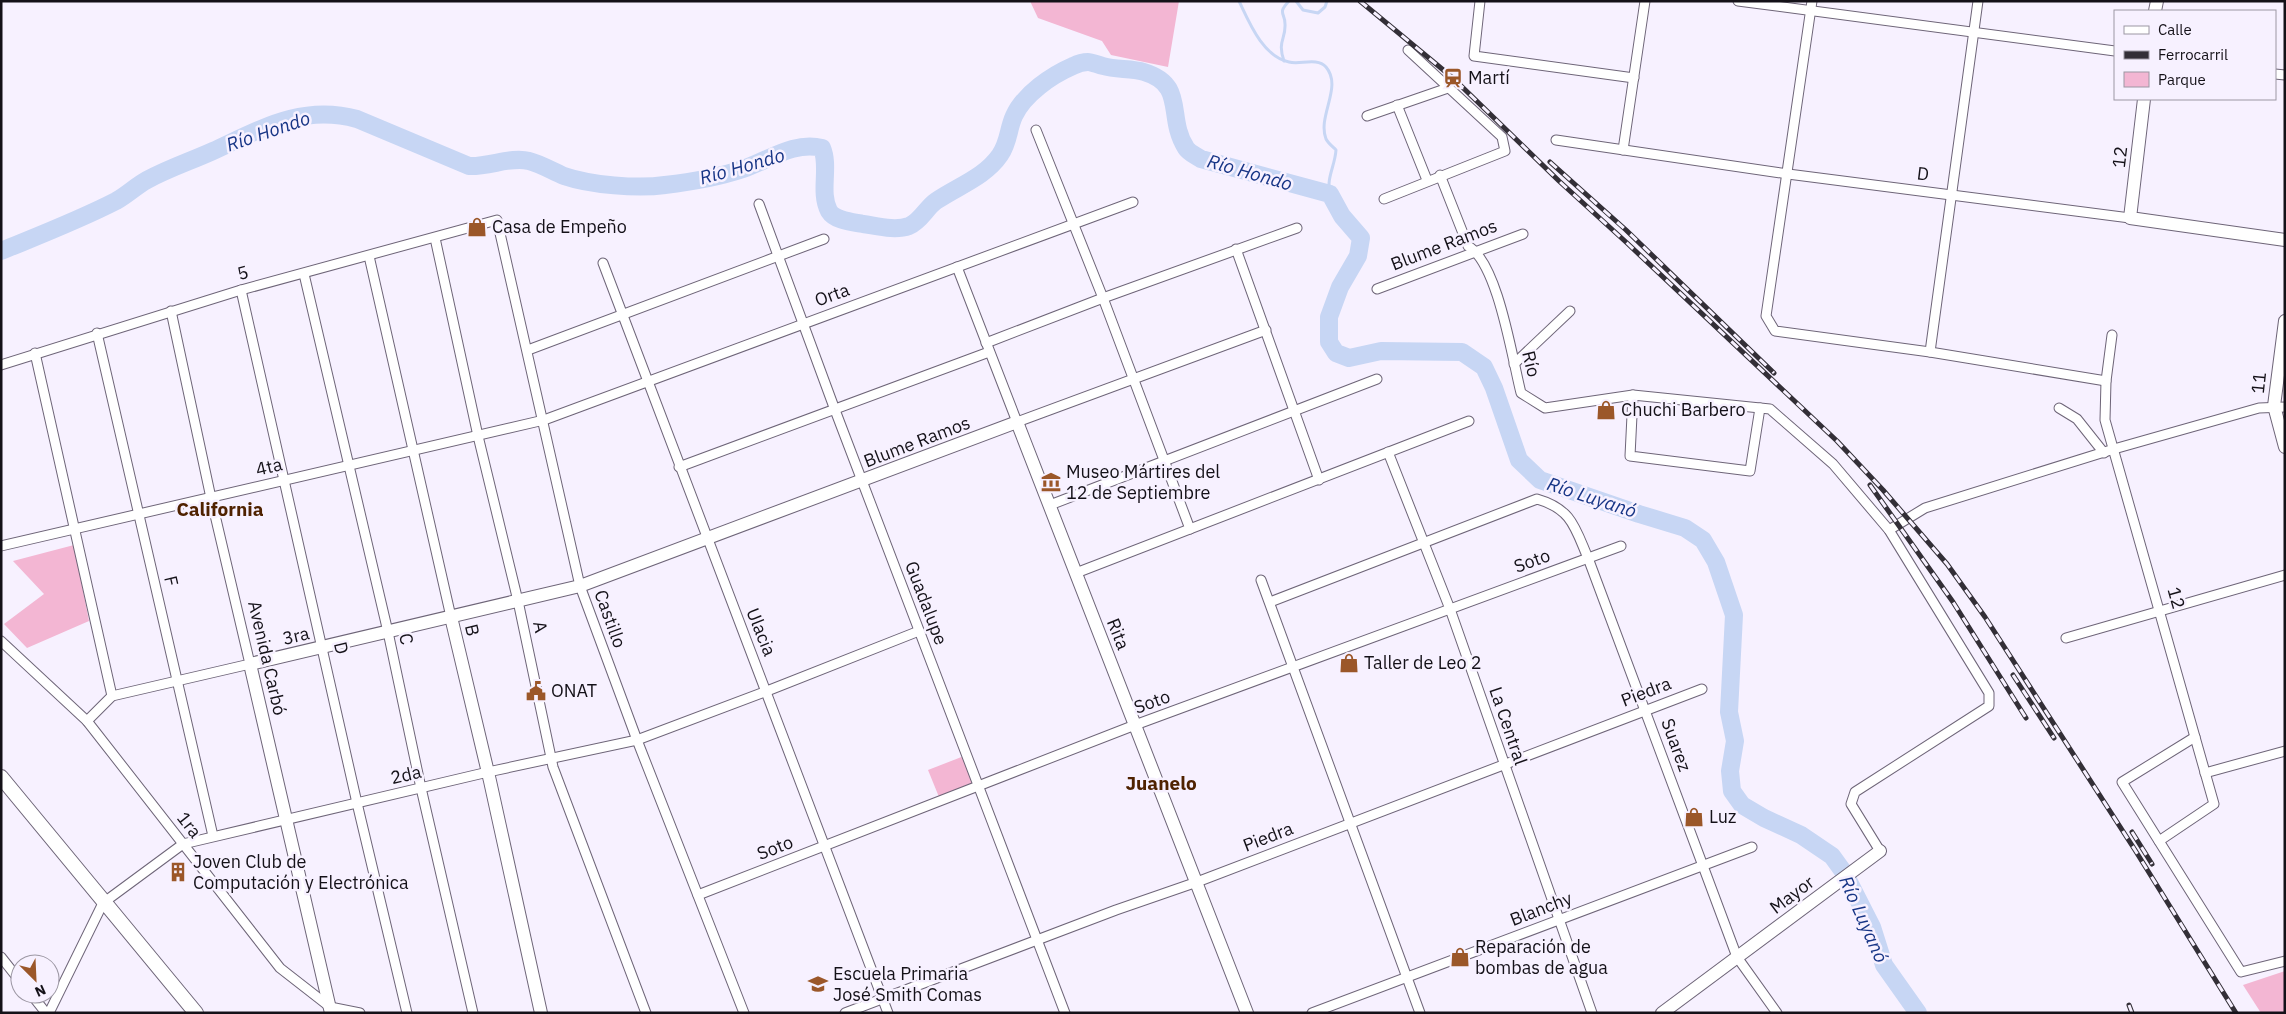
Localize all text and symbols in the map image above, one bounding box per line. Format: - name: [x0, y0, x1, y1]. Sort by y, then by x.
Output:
- legend: [2114, 10, 2276, 100]
- text: Calle: [2158, 20, 2192, 39]
- text: Ferrocarril: [2158, 45, 2228, 64]
- place label: Martí: [1468, 66, 1510, 89]
- station icon: Martí: [1442, 67, 1464, 89]
- text: Parque: [2158, 70, 2206, 89]
- water label: Río Hondo: [223, 105, 313, 157]
- water label: Río Hondo: [697, 142, 787, 190]
- street label: 12: [2107, 145, 2132, 169]
- water label: Río Hondo: [1205, 148, 1295, 196]
- street label: D: [1916, 161, 1930, 186]
- street label: Blume Ramos: [1387, 214, 1500, 275]
- place label: Casa de Empeño: [492, 215, 627, 238]
- shop icon: Casa de Empeño: [466, 216, 488, 238]
- street label: 5: [235, 260, 251, 285]
- street label: Orta: [811, 278, 853, 311]
- street label: Río: [1517, 348, 1546, 379]
- street label: 11: [2246, 371, 2271, 395]
- place label: Chuchi Barbero: [1621, 398, 1746, 421]
- shop icon: Chuchi Barbero: [1595, 399, 1617, 421]
- street label: Blume Ramos: [860, 411, 973, 472]
- street label: 4ta: [253, 452, 285, 481]
- place label: Museo Mártires del 12 de Septiembre: [1066, 460, 1220, 504]
- museum icon: Museo Mártires del 12 de Septiembre: [1040, 471, 1062, 493]
- water label: Río Luyanó: [1544, 471, 1640, 523]
- district label: California: [176, 497, 264, 521]
- street label: Soto: [1511, 543, 1553, 578]
- street label: Guadalupe: [900, 558, 953, 648]
- street label: F: [159, 573, 184, 588]
- street label: 12: [2162, 584, 2191, 611]
- street label: Castillo: [589, 587, 632, 651]
- street label: Avenida Carbó: [243, 598, 292, 717]
- street label: Ulacia: [741, 604, 782, 660]
- street label: Rita: [1102, 615, 1135, 653]
- street label: A: [528, 619, 553, 635]
- street label: 3ra: [280, 621, 312, 650]
- street label: B: [460, 622, 485, 638]
- street label: C: [394, 631, 419, 647]
- street label: D: [329, 639, 354, 656]
- place label: Taller de Leo 2: [1364, 651, 1482, 674]
- shop icon: Taller de Leo 2: [1338, 652, 1360, 674]
- street label: Piedra: [1617, 671, 1675, 712]
- place label: ONAT: [551, 679, 597, 702]
- public building icon: ONAT: [525, 680, 547, 702]
- street label: Soto: [1131, 684, 1173, 719]
- street label: La Central: [1484, 684, 1533, 768]
- street label: Suarez: [1656, 715, 1697, 775]
- street label: 2da: [388, 760, 424, 789]
- district label: Juanelo: [1125, 771, 1197, 795]
- place label: Luz: [1709, 805, 1736, 828]
- shop icon: Luz: [1683, 806, 1705, 828]
- street label: 1ra: [172, 807, 207, 843]
- street label: Piedra: [1239, 816, 1297, 857]
- street label: Soto: [753, 830, 796, 865]
- place label: Joven Club de Computación y Electrónica: [193, 850, 409, 894]
- building icon: Joven Club de Computación y Electrónica: [167, 861, 189, 883]
- street label: Mayor: [1765, 870, 1819, 919]
- water label: Río Luyanó: [1834, 872, 1894, 966]
- street label: Blanchy: [1507, 886, 1575, 931]
- place label: Reparación de bombas de agua: [1475, 935, 1608, 979]
- shop icon: Reparación de bombas de agua: [1449, 946, 1471, 968]
- north arrow: [10, 954, 60, 1004]
- place label: Escuela Primaria José Smith Comas: [833, 962, 982, 1006]
- school or university icon: Escuela Primaria José Smith Comas: [807, 973, 829, 995]
- text: N: [32, 981, 49, 1001]

